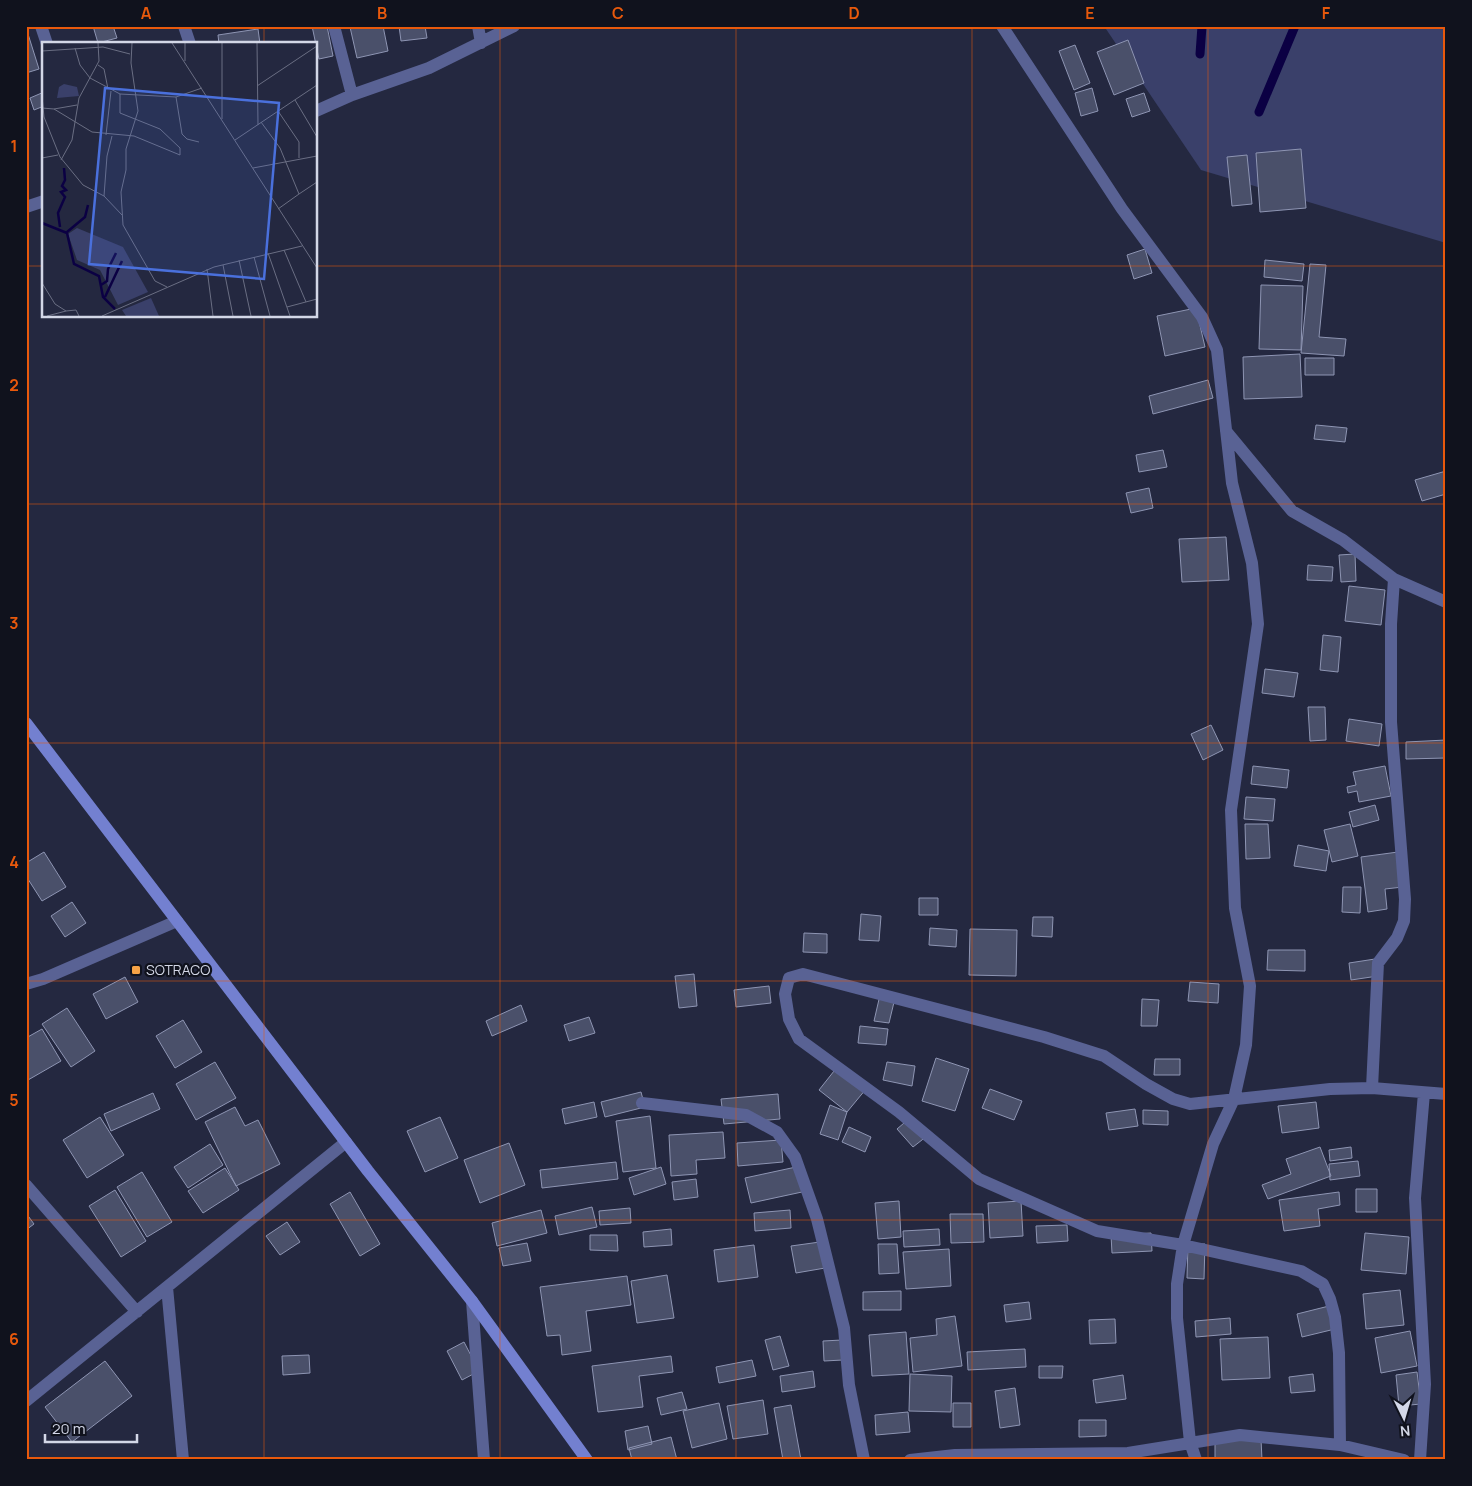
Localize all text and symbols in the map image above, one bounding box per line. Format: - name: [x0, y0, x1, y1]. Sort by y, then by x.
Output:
- text: A: [141, 2, 152, 24]
- text: B: [377, 2, 387, 24]
- text: C: [612, 2, 624, 24]
- text: D: [848, 2, 860, 24]
- text: E: [1085, 2, 1095, 24]
- text: F: [1322, 2, 1331, 24]
- inset map: [42, 42, 318, 318]
- text: 1: [10, 135, 18, 157]
- text: 2: [9, 374, 19, 396]
- text: 3: [9, 612, 19, 634]
- text: 4: [9, 851, 19, 873]
- place label: SOTRACO: [146, 960, 210, 979]
- marker: SOTRACO: [130, 964, 142, 976]
- text: 5: [9, 1089, 19, 1111]
- text: 6: [9, 1328, 19, 1350]
- north arrow: [1380, 1394, 1430, 1444]
- scale bar: [45, 1411, 138, 1443]
- text: 20 m: [52, 1418, 85, 1439]
- text: N: [1399, 1422, 1411, 1441]

